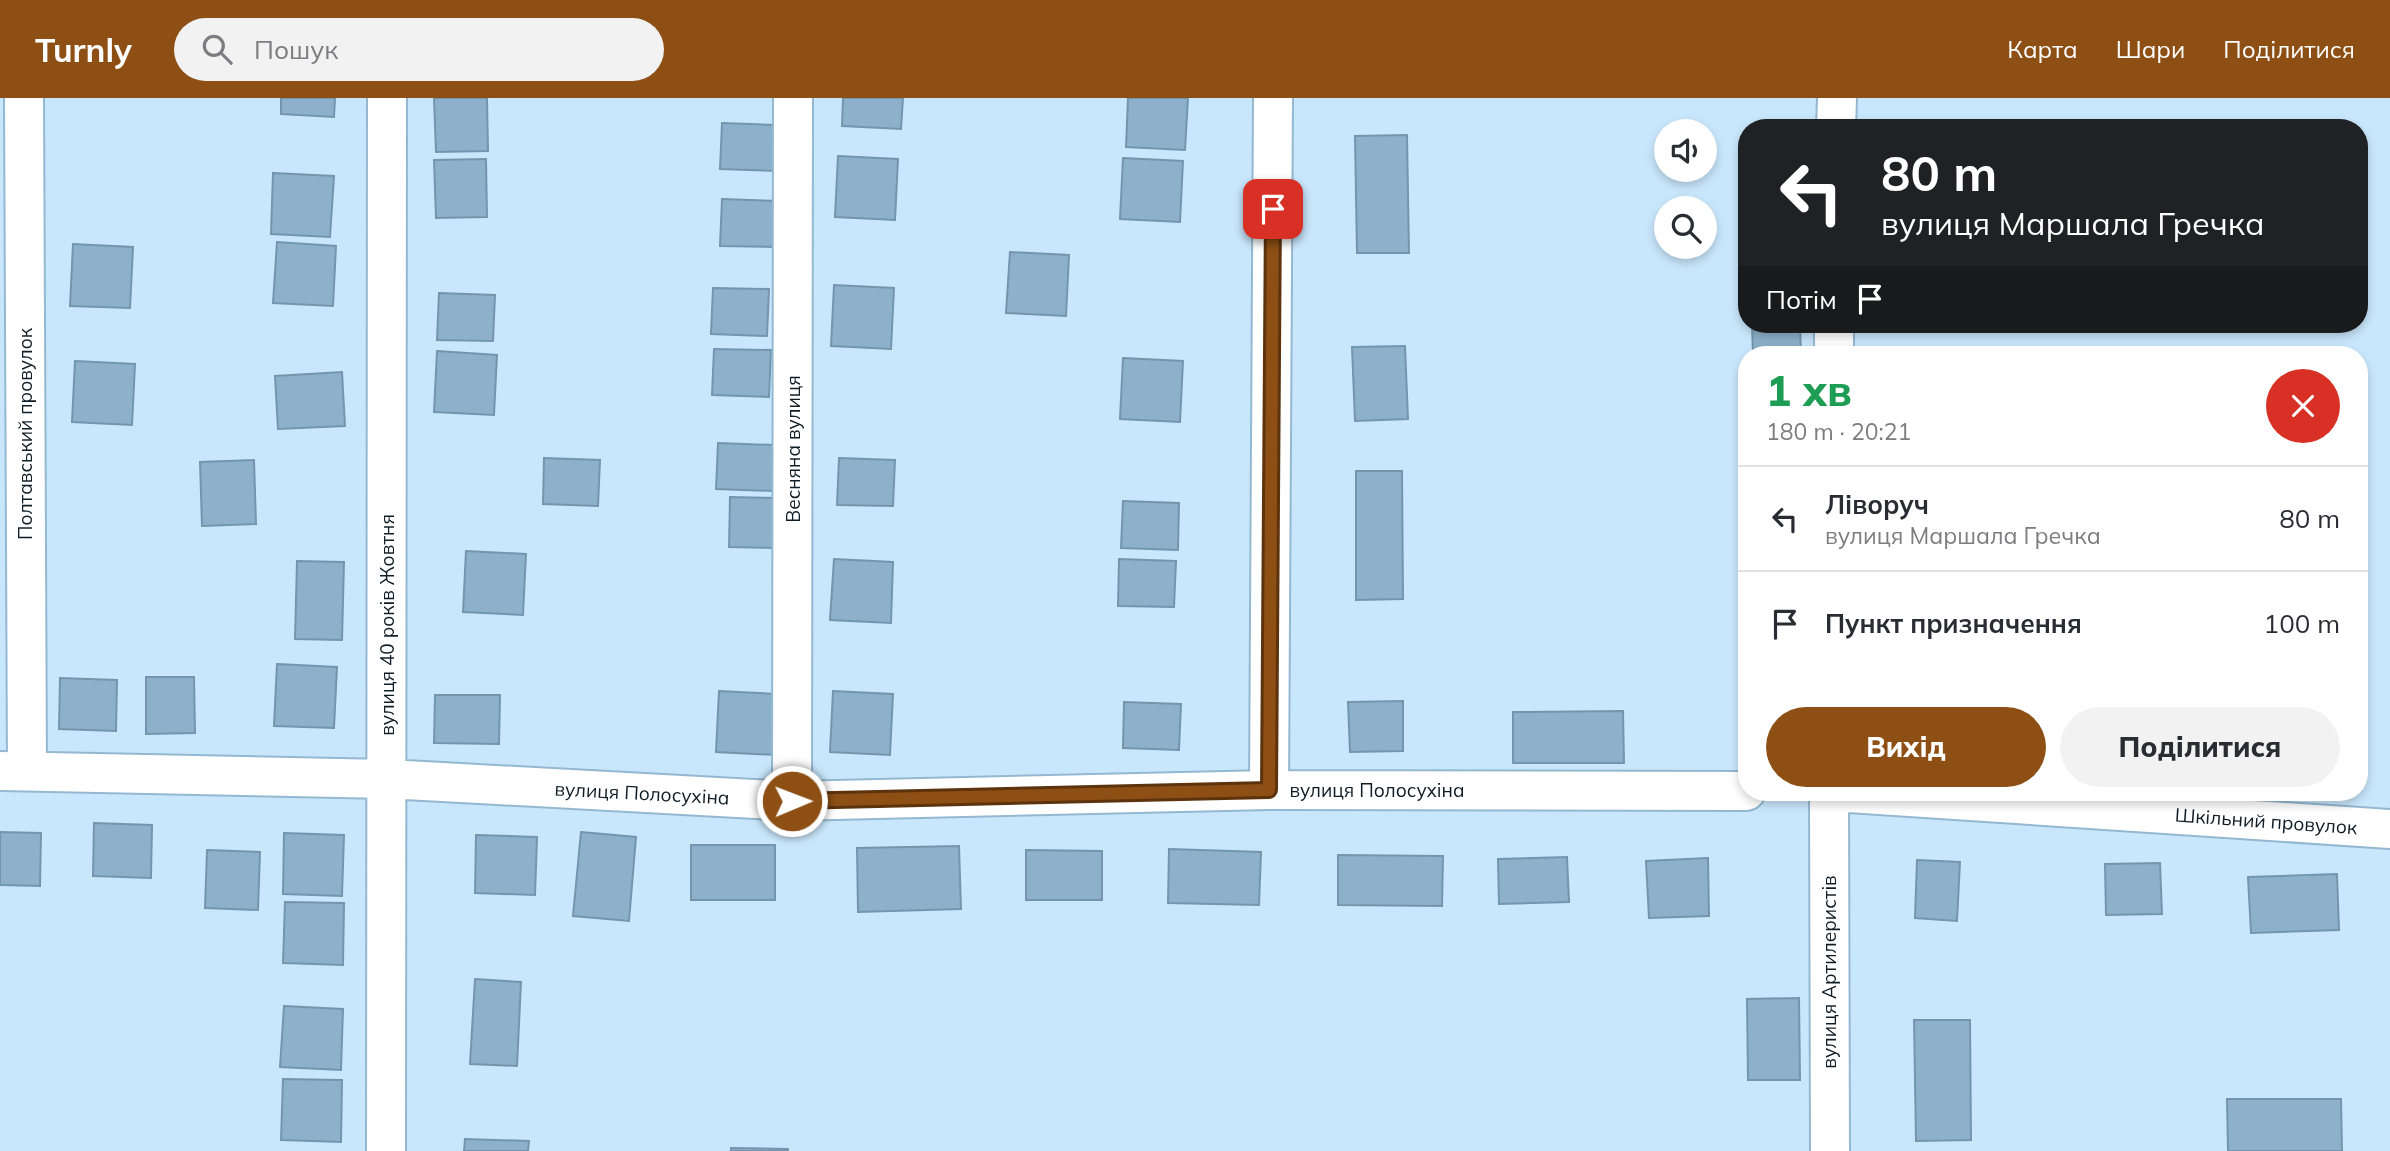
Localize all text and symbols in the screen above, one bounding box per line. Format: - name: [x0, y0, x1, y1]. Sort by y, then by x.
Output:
- search box: [174, 18, 664, 81]
- text: Turnly: [35, 29, 132, 70]
- icon: search: [198, 30, 236, 68]
- text: Пошук: [254, 33, 338, 66]
- text: Карта: [2007, 34, 2078, 64]
- text: Шари: [2116, 34, 2185, 64]
- text: Поділитися: [2223, 34, 2355, 64]
- map controls: [1654, 119, 1717, 259]
- button: sound: [1654, 119, 1717, 182]
- text: 80 m: [1881, 142, 1997, 203]
- icon: left: [1766, 147, 1857, 238]
- pin: [1243, 179, 1303, 239]
- icon: arrive: [1254, 190, 1292, 228]
- button: search: [1654, 196, 1717, 259]
- text: вулиця Маршала Гречка: [1881, 203, 2265, 243]
- icon: arrive: [1851, 280, 1889, 318]
- text: Потім: [1766, 283, 1837, 316]
- street label: Полтавський провулок: [13, 327, 37, 540]
- text: 1 хв: [1766, 364, 1852, 417]
- button: close: [2266, 369, 2340, 443]
- street label: Весняна вулиця: [781, 375, 805, 523]
- text: 180 m · 20:21: [1766, 417, 1911, 446]
- text: Ліворуч: [1825, 488, 1929, 521]
- icon: left: [1766, 500, 1804, 538]
- text: 80 m: [2279, 502, 2340, 535]
- street label: вулиця 40 років Жовтня: [375, 514, 399, 736]
- text: вулиця Маршала Гречка: [1825, 521, 2101, 550]
- icon: arrive: [1766, 605, 1804, 643]
- text: Пункт призначення: [1825, 607, 2082, 640]
- text: 100 m: [2264, 607, 2340, 640]
- button: Вихід: [1766, 707, 2046, 787]
- button: Поділитися: [2060, 707, 2340, 787]
- position arrow: [755, 764, 829, 838]
- street label: вулиця Полосухіна: [554, 776, 730, 810]
- street label: вулиця Полосухіна: [1289, 778, 1465, 802]
- street label: Шкільний провулок: [2174, 803, 2359, 839]
- street label: вулиця Артилеристів: [1817, 875, 1841, 1069]

